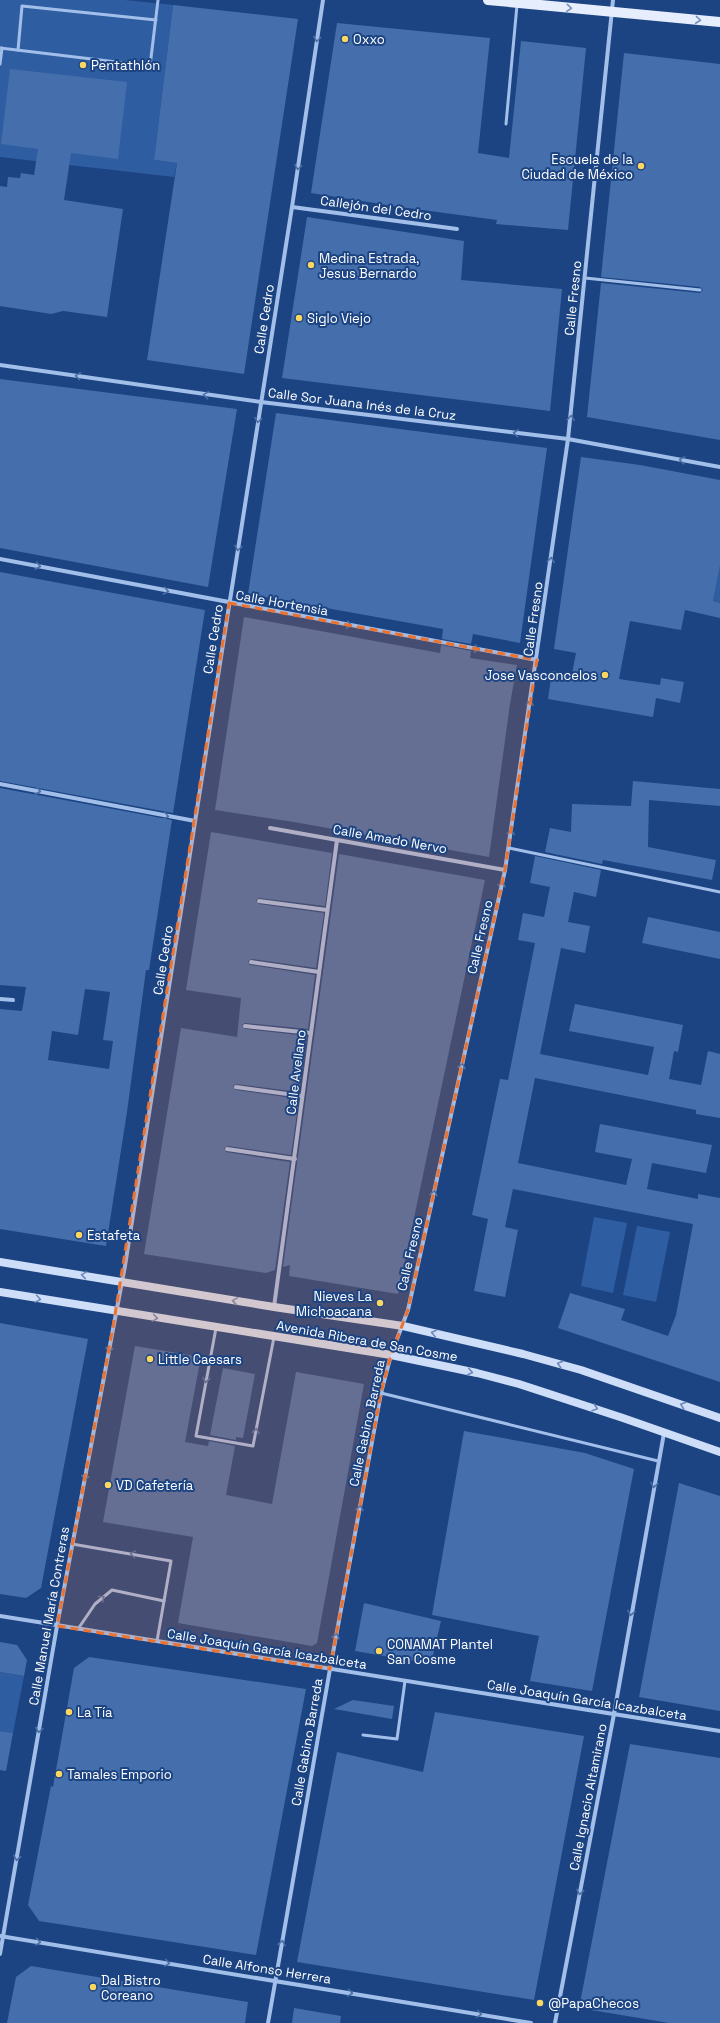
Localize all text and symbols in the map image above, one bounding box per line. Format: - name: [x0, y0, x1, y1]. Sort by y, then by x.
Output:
- one-way arrow: [566, 3, 572, 12]
- one-way arrow: [695, 15, 701, 24]
- place label: Oxxo: [353, 31, 385, 48]
- marker: Oxxo: [340, 34, 350, 44]
- one-way arrow: [313, 36, 322, 42]
- place label: Pentathlón: [91, 57, 160, 74]
- marker: Pentathlón: [78, 60, 88, 70]
- place label: Escuela de la Ciudad de México: [522, 151, 634, 183]
- marker: Escuela de la Ciudad de México: [636, 161, 646, 171]
- one-way arrow: [294, 164, 303, 170]
- street label: Callejón del Cedro: [319, 192, 433, 224]
- place label: Medina Estrada, Jesus Bernardo: [319, 250, 419, 282]
- marker: Medina Estrada, Jesus Bernardo: [306, 260, 316, 270]
- street label: Calle Fresno: [561, 260, 585, 336]
- street label: Calle Cedro: [250, 283, 278, 355]
- place label: Siglo Viejo: [307, 310, 371, 327]
- marker: Siglo Viejo: [294, 313, 304, 323]
- one-way arrow: [74, 372, 81, 381]
- street label: Calle Sor Juana Inés de la Cruz: [267, 384, 457, 424]
- one-way arrow: [203, 391, 209, 400]
- one-way arrow: [566, 415, 575, 421]
- one-way arrow: [254, 417, 263, 423]
- one-way arrow: [513, 429, 519, 438]
- one-way arrow: [679, 456, 685, 465]
- one-way arrow: [234, 545, 243, 552]
- one-way arrow: [546, 557, 555, 563]
- one-way arrow: [35, 562, 41, 570]
- street label: Calle Fresno: [519, 580, 547, 658]
- one-way arrow: [163, 586, 169, 595]
- street label: Calle Hortensia: [234, 587, 330, 620]
- street label: Calle Cedro: [199, 603, 227, 675]
- one-way arrow: [346, 620, 352, 629]
- one-way arrow: [474, 644, 480, 652]
- place label: Jose Vasconcelos: [485, 667, 597, 684]
- marker: Jose Vasconcelos: [600, 670, 610, 680]
- one-way arrow: [525, 700, 534, 706]
- one-way arrow: [35, 787, 41, 795]
- one-way arrow: [163, 811, 169, 819]
- street label: Calle Amado Nervo: [332, 821, 448, 857]
- one-way arrow: [506, 828, 515, 835]
- one-way arrow: [498, 881, 506, 887]
- street label: Calle Fresno: [463, 898, 497, 976]
- street label: Calle Cedro: [149, 924, 177, 996]
- street label: Calle Avellano: [282, 1029, 310, 1115]
- one-way arrow: [458, 1063, 466, 1069]
- one-way arrow: [429, 1189, 437, 1196]
- street label: Calle Fresno: [393, 1215, 427, 1293]
- place label: Estafeta: [87, 1227, 141, 1244]
- marker: Estafeta: [74, 1230, 84, 1240]
- one-way arrow: [81, 1272, 87, 1280]
- place label: Nieves La Michoacana: [296, 1288, 373, 1320]
- one-way arrow: [35, 1294, 42, 1303]
- one-way arrow: [232, 1297, 238, 1305]
- marker: Nieves La Michoacana: [375, 1298, 385, 1308]
- one-way arrow: [152, 1313, 158, 1322]
- street label: Avenida Ribera de San Cosme: [275, 1317, 459, 1365]
- one-way arrow: [431, 1330, 437, 1338]
- one-way arrow: [105, 1347, 114, 1353]
- place label: Little Caesars: [158, 1351, 242, 1368]
- marker: Little Caesars: [145, 1354, 155, 1364]
- street label: Calle Gabino Barreda: [345, 1357, 389, 1488]
- one-way arrow: [557, 1360, 564, 1369]
- one-way arrow: [467, 1367, 473, 1375]
- one-way arrow: [203, 1377, 211, 1383]
- one-way arrow: [680, 1402, 687, 1410]
- one-way arrow: [591, 1404, 598, 1412]
- one-way arrow: [251, 1428, 260, 1434]
- one-way arrow: [81, 1475, 90, 1481]
- place label: VD Cafetería: [116, 1477, 194, 1494]
- marker: VD Cafetería: [103, 1480, 113, 1490]
- one-way arrow: [650, 1482, 658, 1488]
- one-way arrow: [355, 1505, 363, 1511]
- street label: Calle Manuel María Contreras: [25, 1525, 73, 1707]
- one-way arrow: [130, 1551, 136, 1559]
- one-way arrow: [97, 1596, 104, 1603]
- one-way arrow: [628, 1610, 636, 1616]
- street label: Calle Joaquín García Icazbalceta: [166, 1625, 369, 1673]
- one-way arrow: [331, 1633, 339, 1639]
- place label: CONAMAT Plantel San Cosme: [387, 1636, 493, 1668]
- marker: CONAMAT Plantel San Cosme: [374, 1646, 384, 1656]
- street label: Calle Gabino Barreda: [287, 1676, 327, 1807]
- street label: Calle Joaquín García Icazbalceta: [486, 1676, 689, 1724]
- place label: La Tía: [77, 1704, 113, 1721]
- marker: La Tía: [64, 1707, 74, 1717]
- street label: Calle Ignacio Altamirano: [565, 1722, 611, 1872]
- one-way arrow: [35, 1727, 44, 1733]
- place label: Tamales Emporio: [67, 1766, 172, 1783]
- marker: Tamales Emporio: [54, 1769, 64, 1779]
- one-way arrow: [13, 1855, 22, 1861]
- one-way arrow: [576, 1889, 584, 1895]
- one-way arrow: [35, 1937, 42, 1946]
- one-way arrow: [277, 1940, 286, 1946]
- street label: Calle Alfonso Herrera: [202, 1950, 333, 1988]
- one-way arrow: [164, 1958, 170, 1967]
- place label: Dal Bistro Coreano: [101, 1972, 161, 2004]
- marker: Dal Bistro Coreano: [88, 1982, 98, 1992]
- one-way arrow: [347, 1988, 353, 1997]
- place label: @PapaChecos: [548, 1995, 639, 2012]
- marker: @PapaChecos: [535, 1998, 545, 2008]
- one-way arrow: [475, 2009, 482, 2018]

